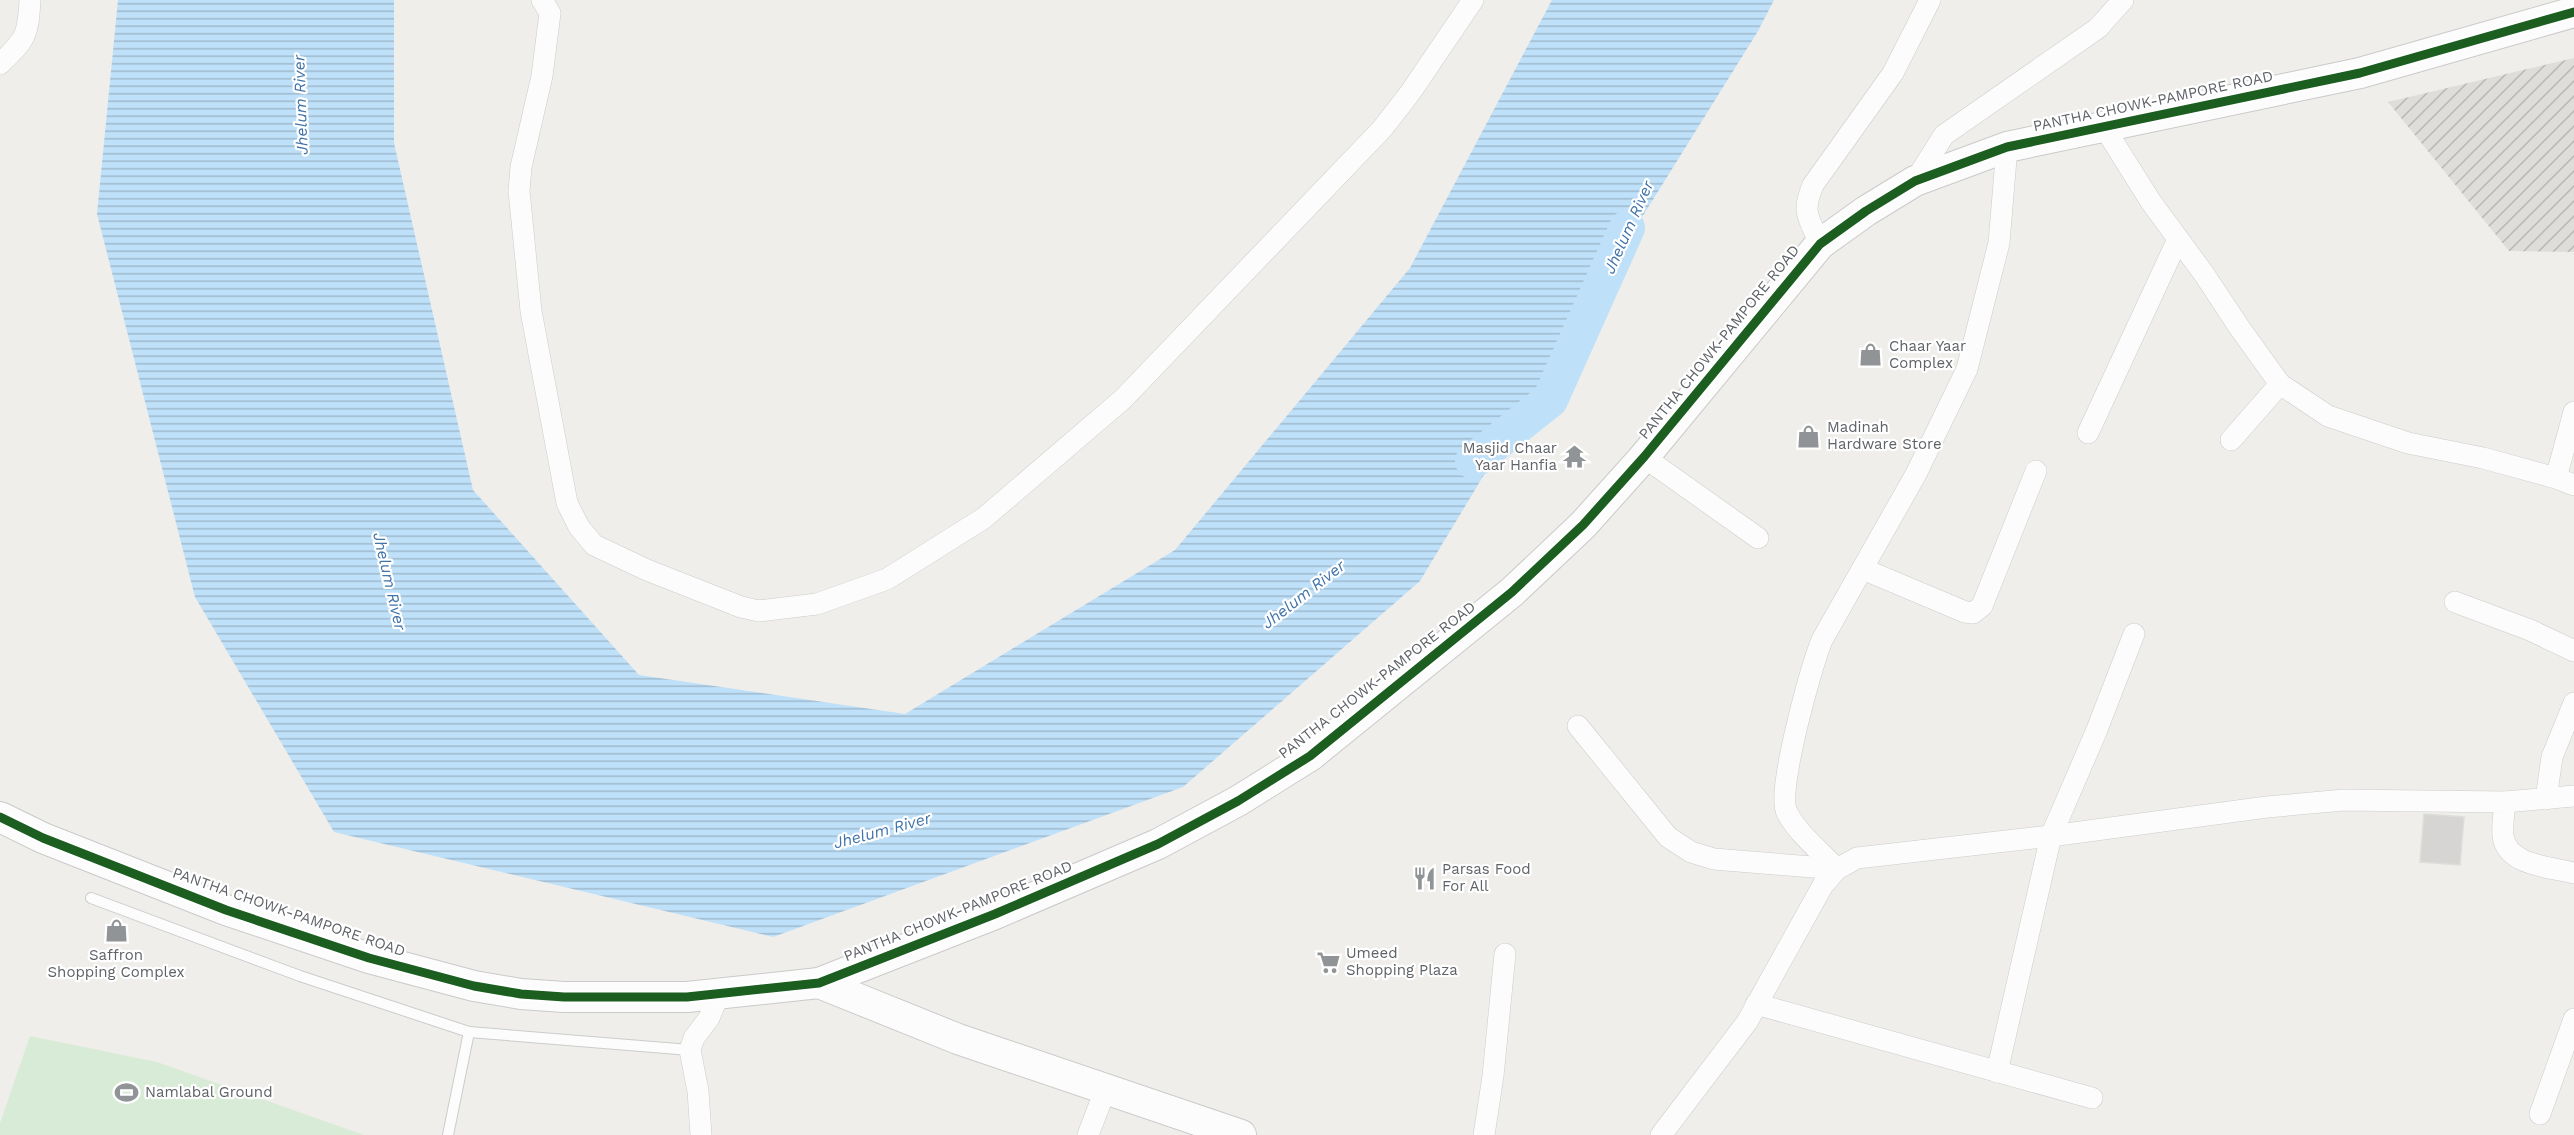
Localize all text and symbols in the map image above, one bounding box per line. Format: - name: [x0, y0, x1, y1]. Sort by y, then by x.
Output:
- water label: Jhelum River: [289, 54, 312, 155]
- street label: PANTHA CHOWK-PAMPORE ROAD: [2031, 67, 2275, 135]
- water label: Jhelum River: [1599, 177, 1658, 277]
- street label: PANTHA CHOWK-PAMPORE ROAD: [1635, 241, 1803, 443]
- place label: Chaar Yaar Complex: [1889, 337, 1966, 372]
- shop icon: Chaar Yaar Complex: [1858, 342, 1884, 368]
- place label: Madinah Hardware Store: [1827, 418, 1942, 453]
- shop icon: Madinah Hardware Store: [1796, 423, 1822, 449]
- place label: Masjid Chaar Yaar Hanfia: [1463, 439, 1557, 474]
- temple icon: Masjid Chaar Yaar Hanfia: [1562, 444, 1588, 470]
- water label: Jhelum River: [369, 530, 410, 633]
- water label: Jhelum River: [1258, 556, 1349, 633]
- street label: PANTHA CHOWK-PAMPORE ROAD: [1275, 598, 1479, 762]
- water label: Jhelum River: [831, 808, 934, 853]
- street label: PANTHA CHOWK-PAMPORE ROAD: [841, 857, 1075, 965]
- place label: Parsas Food For All: [1442, 860, 1531, 895]
- street label: PANTHA CHOWK-PAMPORE ROAD: [170, 864, 408, 960]
- restaurant icon: Parsas Food For All: [1411, 865, 1437, 891]
- shop icon: Saffron Shopping Complex: [103, 918, 129, 944]
- place label: Umeed Shopping Plaza: [1346, 944, 1458, 979]
- place label: Saffron Shopping Complex: [47, 946, 185, 981]
- supermarket icon: Umeed Shopping Plaza: [1315, 949, 1341, 975]
- sports icon: Namlabal Ground: [114, 1079, 140, 1105]
- place label: Namlabal Ground: [145, 1083, 273, 1101]

